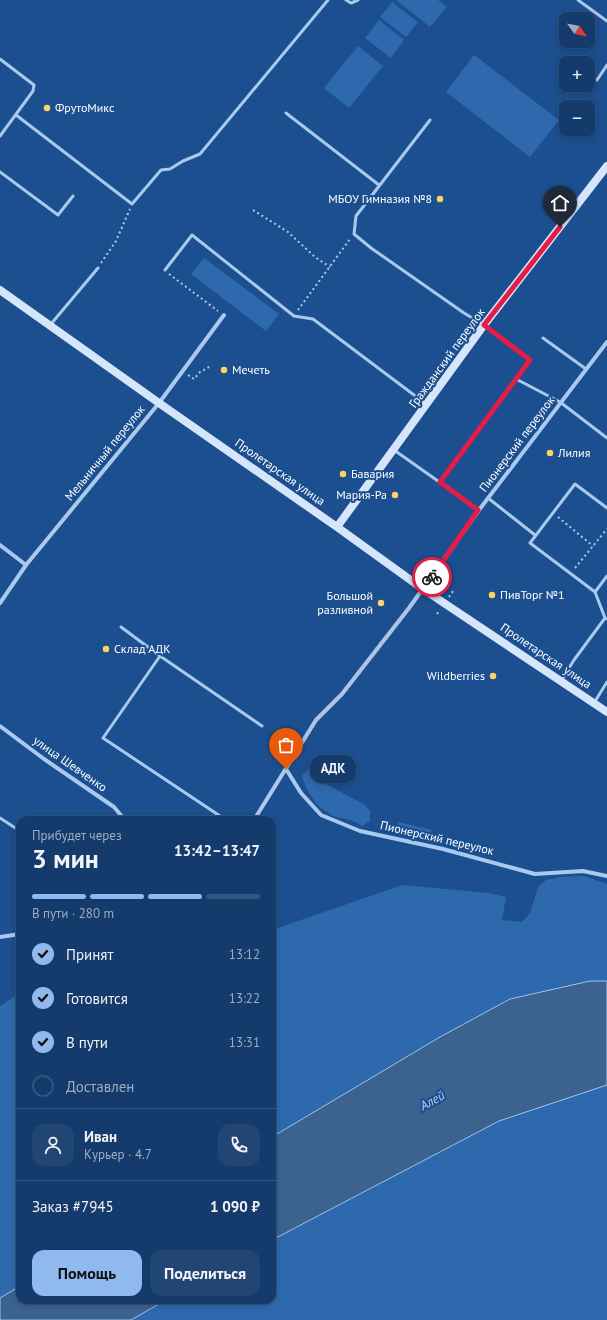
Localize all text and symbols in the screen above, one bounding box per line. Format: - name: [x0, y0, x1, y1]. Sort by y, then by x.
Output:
- north arrow: [559, 12, 595, 48]
- map controls: [559, 12, 595, 136]
- button: +: [559, 56, 595, 92]
- place label: ФрутоМикс: [55, 100, 115, 115]
- button: −: [559, 100, 595, 136]
- marker: ФрутоМикс: [42, 103, 52, 113]
- pin: [543, 186, 577, 227]
- place label: МБОУ Гимназия №8: [328, 191, 432, 206]
- icon: home: [549, 192, 571, 214]
- marker: МБОУ Гимназия №8: [435, 194, 445, 204]
- street label: Гражданский переулок: [405, 305, 488, 410]
- place label: Мечеть: [232, 362, 270, 377]
- marker: Мечеть: [219, 365, 229, 375]
- street label: Пионерский переулок: [476, 393, 558, 495]
- street label: Мельничный переулок: [61, 402, 148, 503]
- street label: Пролетарская улица: [232, 435, 328, 508]
- place label: Лилия: [557, 445, 590, 460]
- marker: Лилия: [545, 448, 555, 458]
- place label: Бавария: [351, 466, 394, 481]
- marker: Бавария: [338, 469, 348, 479]
- place label: Мария-Ра: [336, 487, 387, 502]
- marker: Мария-Ра: [390, 490, 400, 500]
- courier: [412, 557, 452, 597]
- icon: bike: [421, 566, 443, 588]
- place label: ПивТорг №1: [500, 587, 565, 602]
- place label: Большой разливной: [317, 588, 373, 617]
- marker: ПивТорг №1: [487, 590, 497, 600]
- marker: Большой разливной: [376, 598, 386, 608]
- street label: Пролетарская улица: [498, 620, 595, 692]
- place label: Склад АДК: [114, 641, 171, 656]
- marker: Склад АДК: [101, 644, 111, 654]
- place label: Wildberries: [427, 668, 485, 683]
- marker: Wildberries: [488, 671, 498, 681]
- pin: [269, 728, 303, 769]
- street label: улица Шевченко: [30, 733, 110, 795]
- icon: bag: [275, 734, 297, 756]
- callout: АДК: [310, 755, 356, 783]
- text: АДК: [321, 760, 345, 777]
- street label: Пионерский переулок: [379, 817, 496, 858]
- text: Прибудет через: [32, 827, 122, 844]
- text: 13:42–13:47: [174, 841, 260, 860]
- text: 3 мин: [32, 842, 99, 875]
- text: В пути · 280 m: [32, 905, 114, 922]
- icon: check: [32, 943, 54, 965]
- text: Принят: [66, 945, 113, 964]
- text: 13:12: [229, 946, 260, 963]
- icon: check: [32, 987, 54, 1009]
- text: Готовится: [66, 989, 128, 1008]
- text: 13:22: [229, 990, 260, 1007]
- icon: check: [32, 1031, 54, 1053]
- text: В пути: [66, 1033, 108, 1052]
- text: 13:31: [229, 1034, 260, 1051]
- text: Доставлен: [66, 1077, 134, 1096]
- water label: Алей: [416, 1086, 448, 1115]
- button: person: [32, 1124, 74, 1166]
- button: phone: [218, 1124, 260, 1166]
- text: Иван: [84, 1127, 117, 1146]
- text: Курьер · 4.7: [84, 1146, 152, 1163]
- text: Заказ #7945: [32, 1197, 114, 1216]
- text: 1 090 ₽: [210, 1197, 260, 1216]
- button: Помощь: [32, 1250, 142, 1296]
- button: Поделиться: [150, 1250, 260, 1296]

